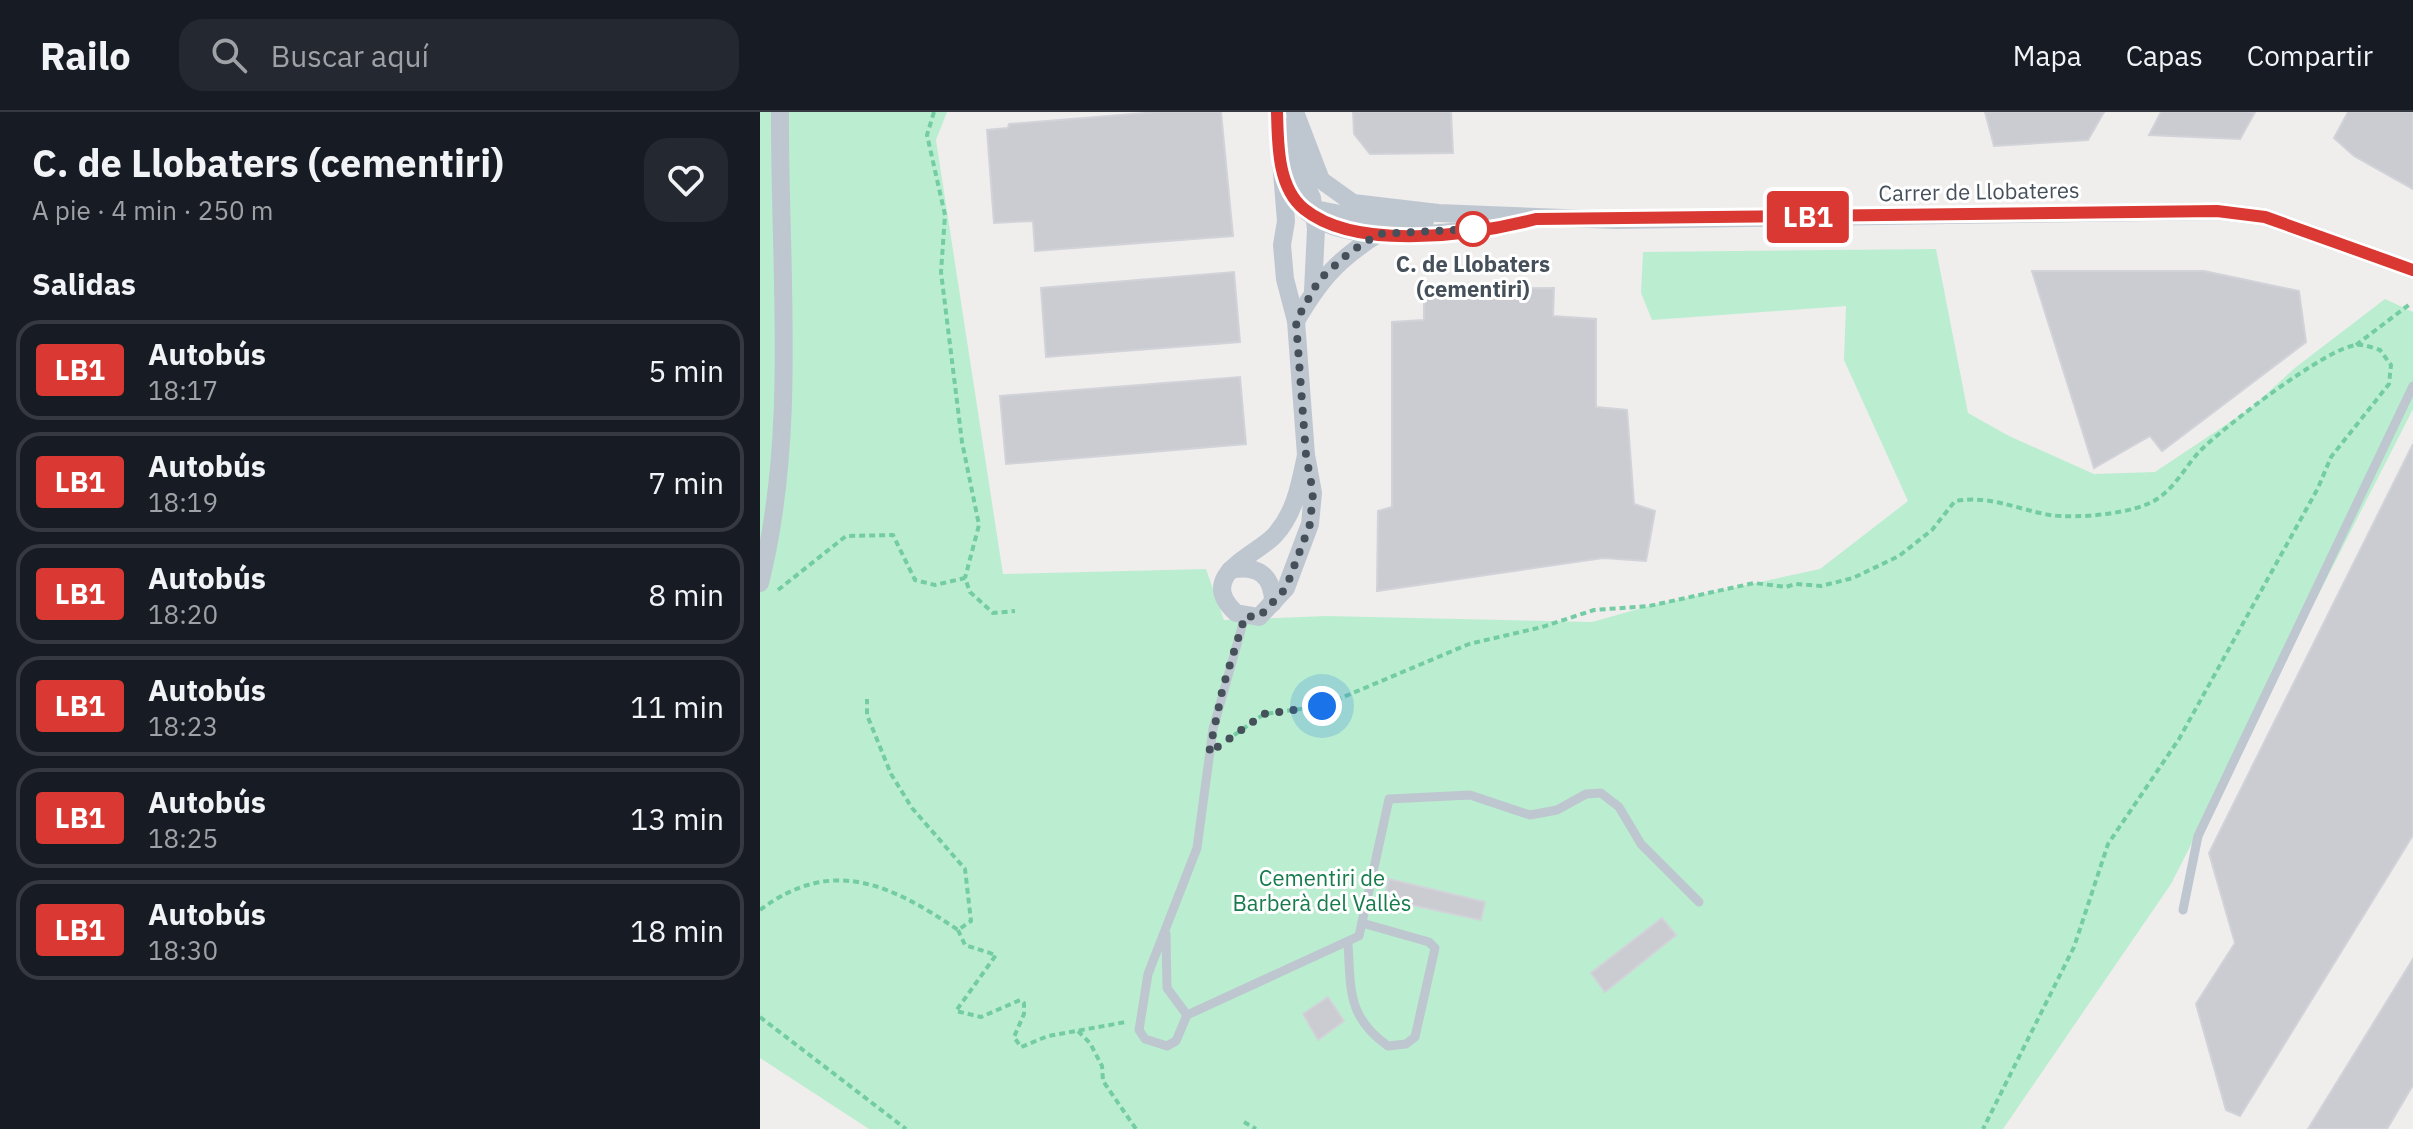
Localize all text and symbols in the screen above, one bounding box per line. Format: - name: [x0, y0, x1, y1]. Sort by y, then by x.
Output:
- search box: [179, 19, 739, 91]
- text: Railo: [40, 31, 131, 80]
- icon: search: [207, 33, 251, 77]
- text: Buscar aquí: [271, 36, 429, 75]
- text: Mapa: [2013, 37, 2082, 74]
- text: Capas: [2126, 37, 2203, 74]
- text: Compartir: [2247, 37, 2373, 74]
- text: C. de Llobaters (cementiri): [32, 138, 504, 187]
- button: heart: [644, 138, 728, 222]
- street label: Carrer de Llobateres: [1878, 175, 2080, 207]
- line badge: LB1: [1762, 191, 1854, 243]
- text: A pie · 4 min · 250 m: [32, 193, 274, 227]
- text: LB1: [1783, 198, 1833, 235]
- marker: C. de Llobaters (cementiri): [1456, 212, 1490, 246]
- place label: C. de Llobaters (cementiri): [1396, 249, 1550, 303]
- text: Salidas: [32, 264, 136, 303]
- text: Autobús: [148, 334, 266, 373]
- text: LB1: [55, 351, 105, 388]
- text: 5 min: [648, 351, 724, 390]
- text: 18:17: [148, 373, 218, 407]
- text: Autobús: [148, 446, 266, 485]
- text: LB1: [55, 463, 105, 500]
- text: 7 min: [648, 463, 724, 502]
- text: 18:19: [148, 485, 218, 519]
- text: Autobús: [148, 558, 266, 597]
- text: LB1: [55, 575, 105, 612]
- text: 8 min: [648, 575, 724, 614]
- text: 18:20: [148, 597, 218, 631]
- text: Autobús: [148, 670, 266, 709]
- your location: [1302, 686, 1342, 726]
- text: LB1: [55, 687, 105, 724]
- text: 11 min: [630, 687, 724, 726]
- text: 18:23: [148, 709, 218, 743]
- text: Autobús: [148, 782, 266, 821]
- text: LB1: [55, 799, 105, 836]
- text: 13 min: [630, 799, 724, 838]
- text: 18:25: [148, 821, 218, 855]
- park label: Cementiri de Barberà del Vallès: [1232, 863, 1412, 917]
- text: Autobús: [148, 894, 266, 933]
- text: LB1: [55, 911, 105, 948]
- text: 18 min: [630, 911, 724, 950]
- text: 18:30: [148, 933, 218, 967]

